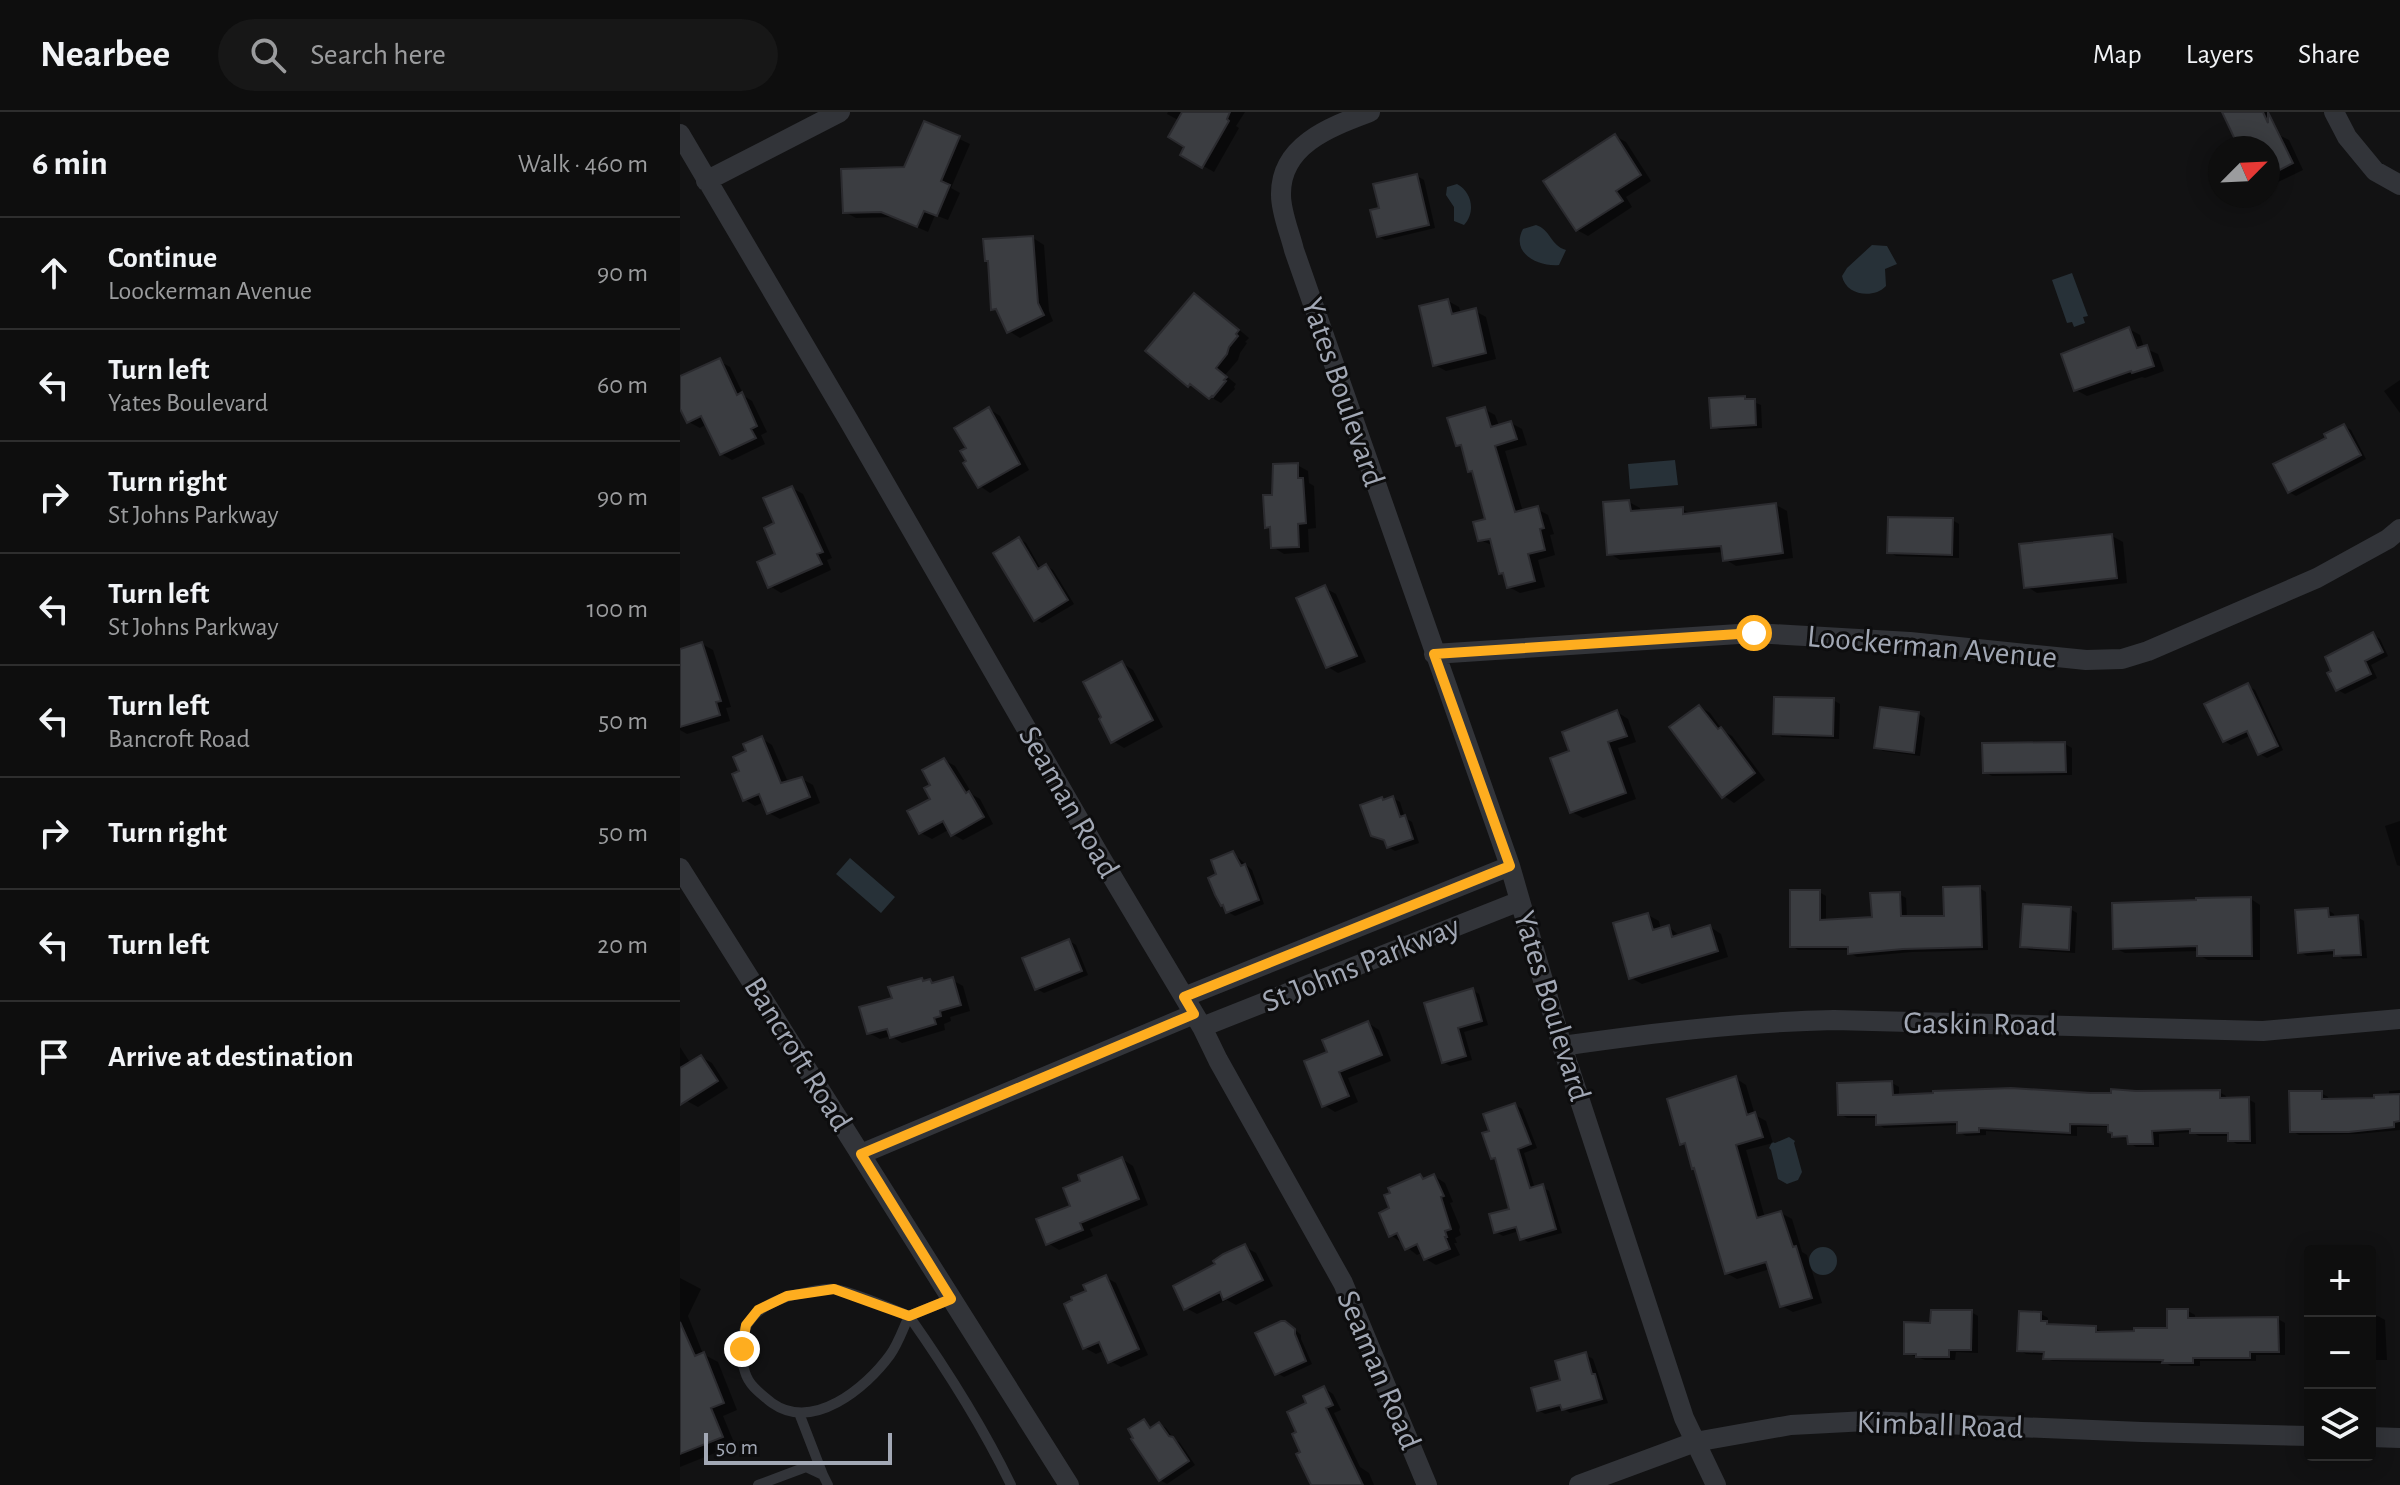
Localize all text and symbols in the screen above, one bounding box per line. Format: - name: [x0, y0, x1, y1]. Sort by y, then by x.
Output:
- search box: [218, 19, 778, 91]
- icon: search: [246, 33, 290, 77]
- text: Nearbee: [40, 36, 170, 74]
- text: Search here: [310, 40, 446, 70]
- text: Map: [2093, 41, 2142, 69]
- text: Layers: [2186, 41, 2254, 69]
- text: Share: [2298, 41, 2360, 69]
- north arrow: [2208, 136, 2280, 208]
- text: 6 min: [32, 147, 108, 181]
- text: Walk · 460 m: [518, 151, 648, 177]
- text: Continue: [108, 243, 217, 273]
- icon: ahead: [32, 251, 76, 295]
- text: 90 m: [597, 260, 648, 286]
- text: Loockerman Avenue: [108, 278, 312, 304]
- street label: Yates Boulevard: [1296, 294, 1390, 490]
- text: Turn left: [108, 355, 209, 385]
- icon: left: [32, 363, 76, 407]
- text: 60 m: [597, 372, 648, 398]
- text: Yates Boulevard: [108, 390, 268, 416]
- text: Turn right: [108, 467, 227, 497]
- icon: right: [32, 475, 76, 519]
- text: 90 m: [597, 484, 648, 510]
- text: St Johns Parkway: [108, 502, 279, 528]
- text: Turn left: [108, 579, 209, 609]
- icon: left: [32, 587, 76, 631]
- text: 100 m: [587, 596, 648, 622]
- text: St Johns Parkway: [108, 614, 279, 640]
- route start: [1736, 615, 1772, 651]
- street label: Loockerman Avenue: [1806, 620, 2058, 674]
- text: Turn left: [108, 691, 209, 721]
- icon: left: [32, 699, 76, 743]
- text: 50 m: [598, 708, 648, 734]
- street label: Seaman Road: [1013, 721, 1125, 883]
- text: Bancroft Road: [108, 726, 250, 752]
- icon: right: [32, 811, 76, 855]
- text: Turn right: [108, 818, 227, 848]
- text: 50 m: [598, 820, 648, 846]
- street label: Yates Boulevard: [1508, 907, 1596, 1105]
- street label: St Johns Parkway: [1258, 910, 1465, 1018]
- icon: left: [32, 923, 76, 967]
- text: Turn left: [108, 930, 209, 960]
- text: 20 m: [597, 932, 648, 958]
- street label: Bancroft Road: [738, 971, 858, 1137]
- street label: Gaskin Road: [1903, 1007, 2057, 1041]
- icon: arrive: [32, 1035, 76, 1079]
- text: Arrive at destination: [108, 1042, 354, 1072]
- map controls: [2304, 1245, 2376, 1461]
- button: +: [2304, 1245, 2376, 1317]
- street label: Seaman Road: [1331, 1286, 1427, 1454]
- button: −: [2304, 1317, 2376, 1389]
- route end: [724, 1331, 760, 1367]
- button: layers: [2304, 1389, 2376, 1461]
- street label: Kimball Road: [1856, 1406, 2024, 1444]
- scale bar: [704, 1429, 892, 1465]
- text: 50 m: [716, 1436, 758, 1458]

